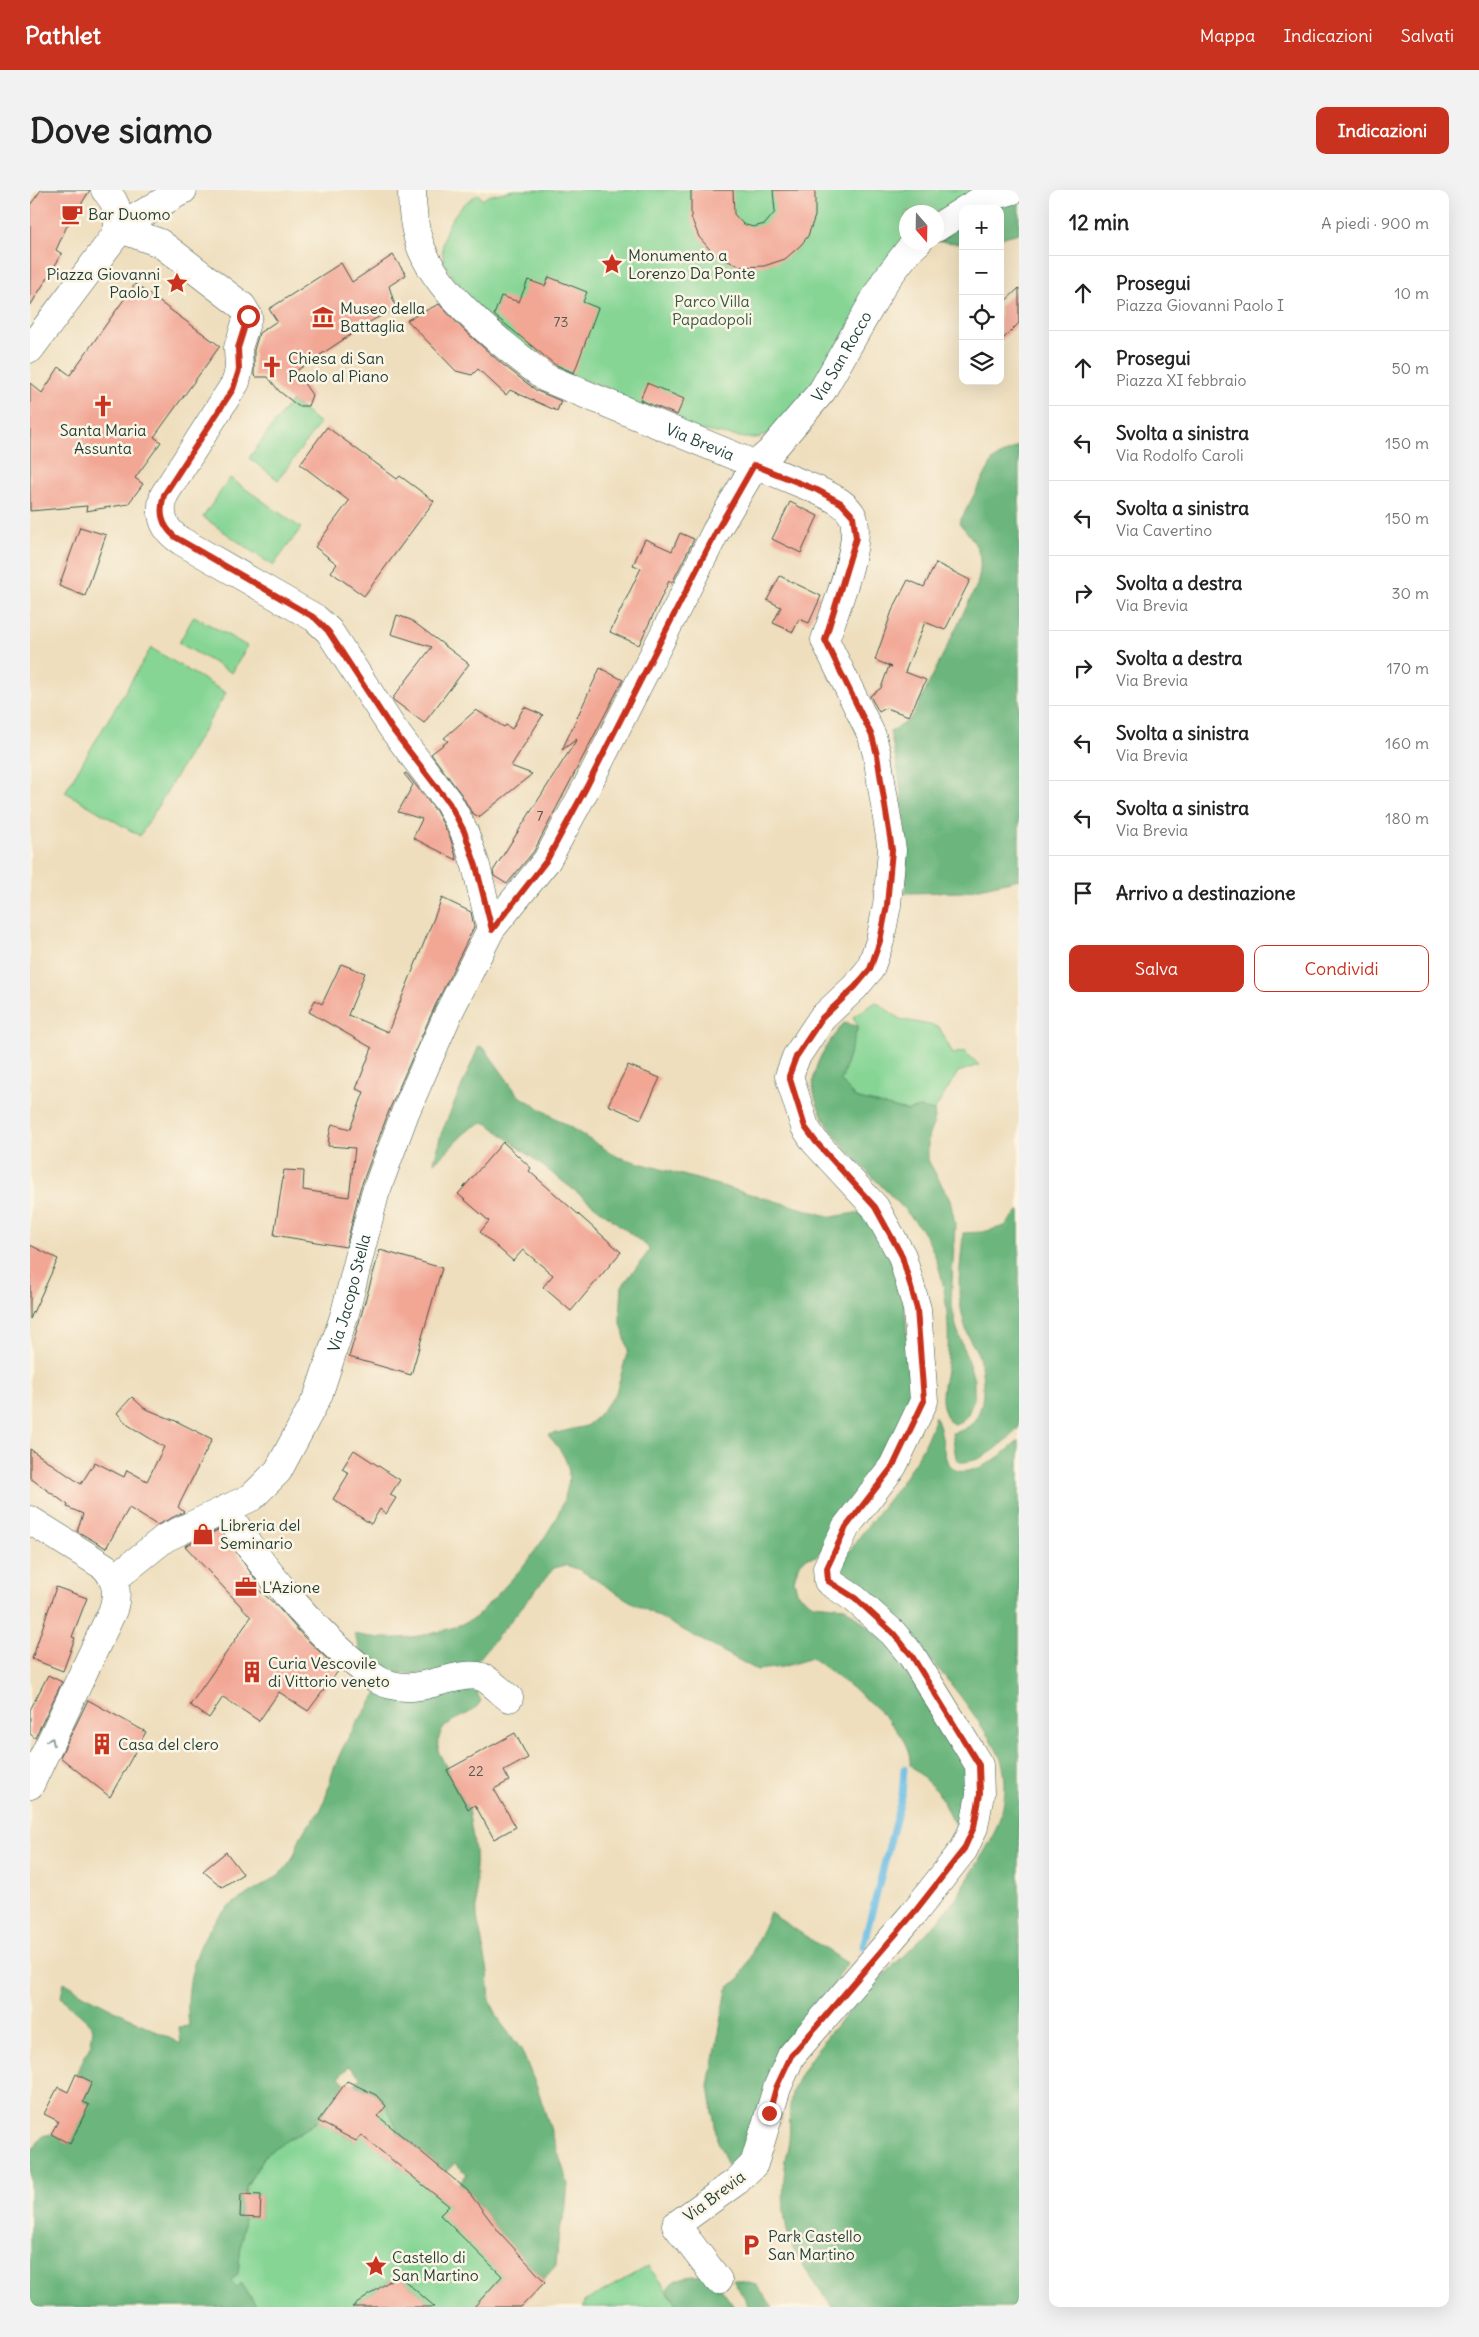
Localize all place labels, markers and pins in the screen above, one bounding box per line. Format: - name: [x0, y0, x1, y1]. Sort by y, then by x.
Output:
- cafe icon: Bar Duomo: [59, 201, 85, 227]
- place label: Bar Duomo: [88, 204, 171, 224]
- place label: Monumento a Lorenzo Da Ponte: [628, 245, 755, 283]
- place icon: Monumento a Lorenzo Da Ponte: [599, 251, 625, 277]
- place label: Piazza Giovanni Paolo I: [46, 264, 160, 302]
- place icon: Piazza Giovanni Paolo I: [164, 270, 190, 296]
- place label: Museo della Battaglia: [340, 298, 425, 336]
- museum icon: Museo della Battaglia: [310, 304, 336, 330]
- place label: Chiesa di San Paolo al Piano: [288, 348, 389, 386]
- church icon: Chiesa di San Paolo al Piano: [259, 354, 285, 380]
- church icon: Santa Maria Assunta: [90, 393, 116, 419]
- place label: Santa Maria Assunta: [60, 420, 146, 458]
- place label: Libreria del Seminario: [220, 1515, 300, 1553]
- shop icon: Libreria del Seminario: [190, 1521, 216, 1547]
- office icon: L'Azione: [233, 1574, 259, 1600]
- place label: L'Azione: [262, 1577, 320, 1597]
- place label: Curia Vescovile di Vittorio veneto: [268, 1653, 390, 1691]
- building icon: Curia Vescovile di Vittorio veneto: [239, 1659, 265, 1685]
- building icon: Casa del clero: [89, 1731, 115, 1757]
- place label: Casa del clero: [118, 1734, 219, 1754]
- place label: Park Castello San Martino: [768, 2226, 862, 2264]
- parking icon: Park Castello San Martino: [738, 2232, 764, 2258]
- place label: Castello di San Martino: [392, 2247, 479, 2285]
- place icon: Castello di San Martino: [363, 2253, 389, 2279]

